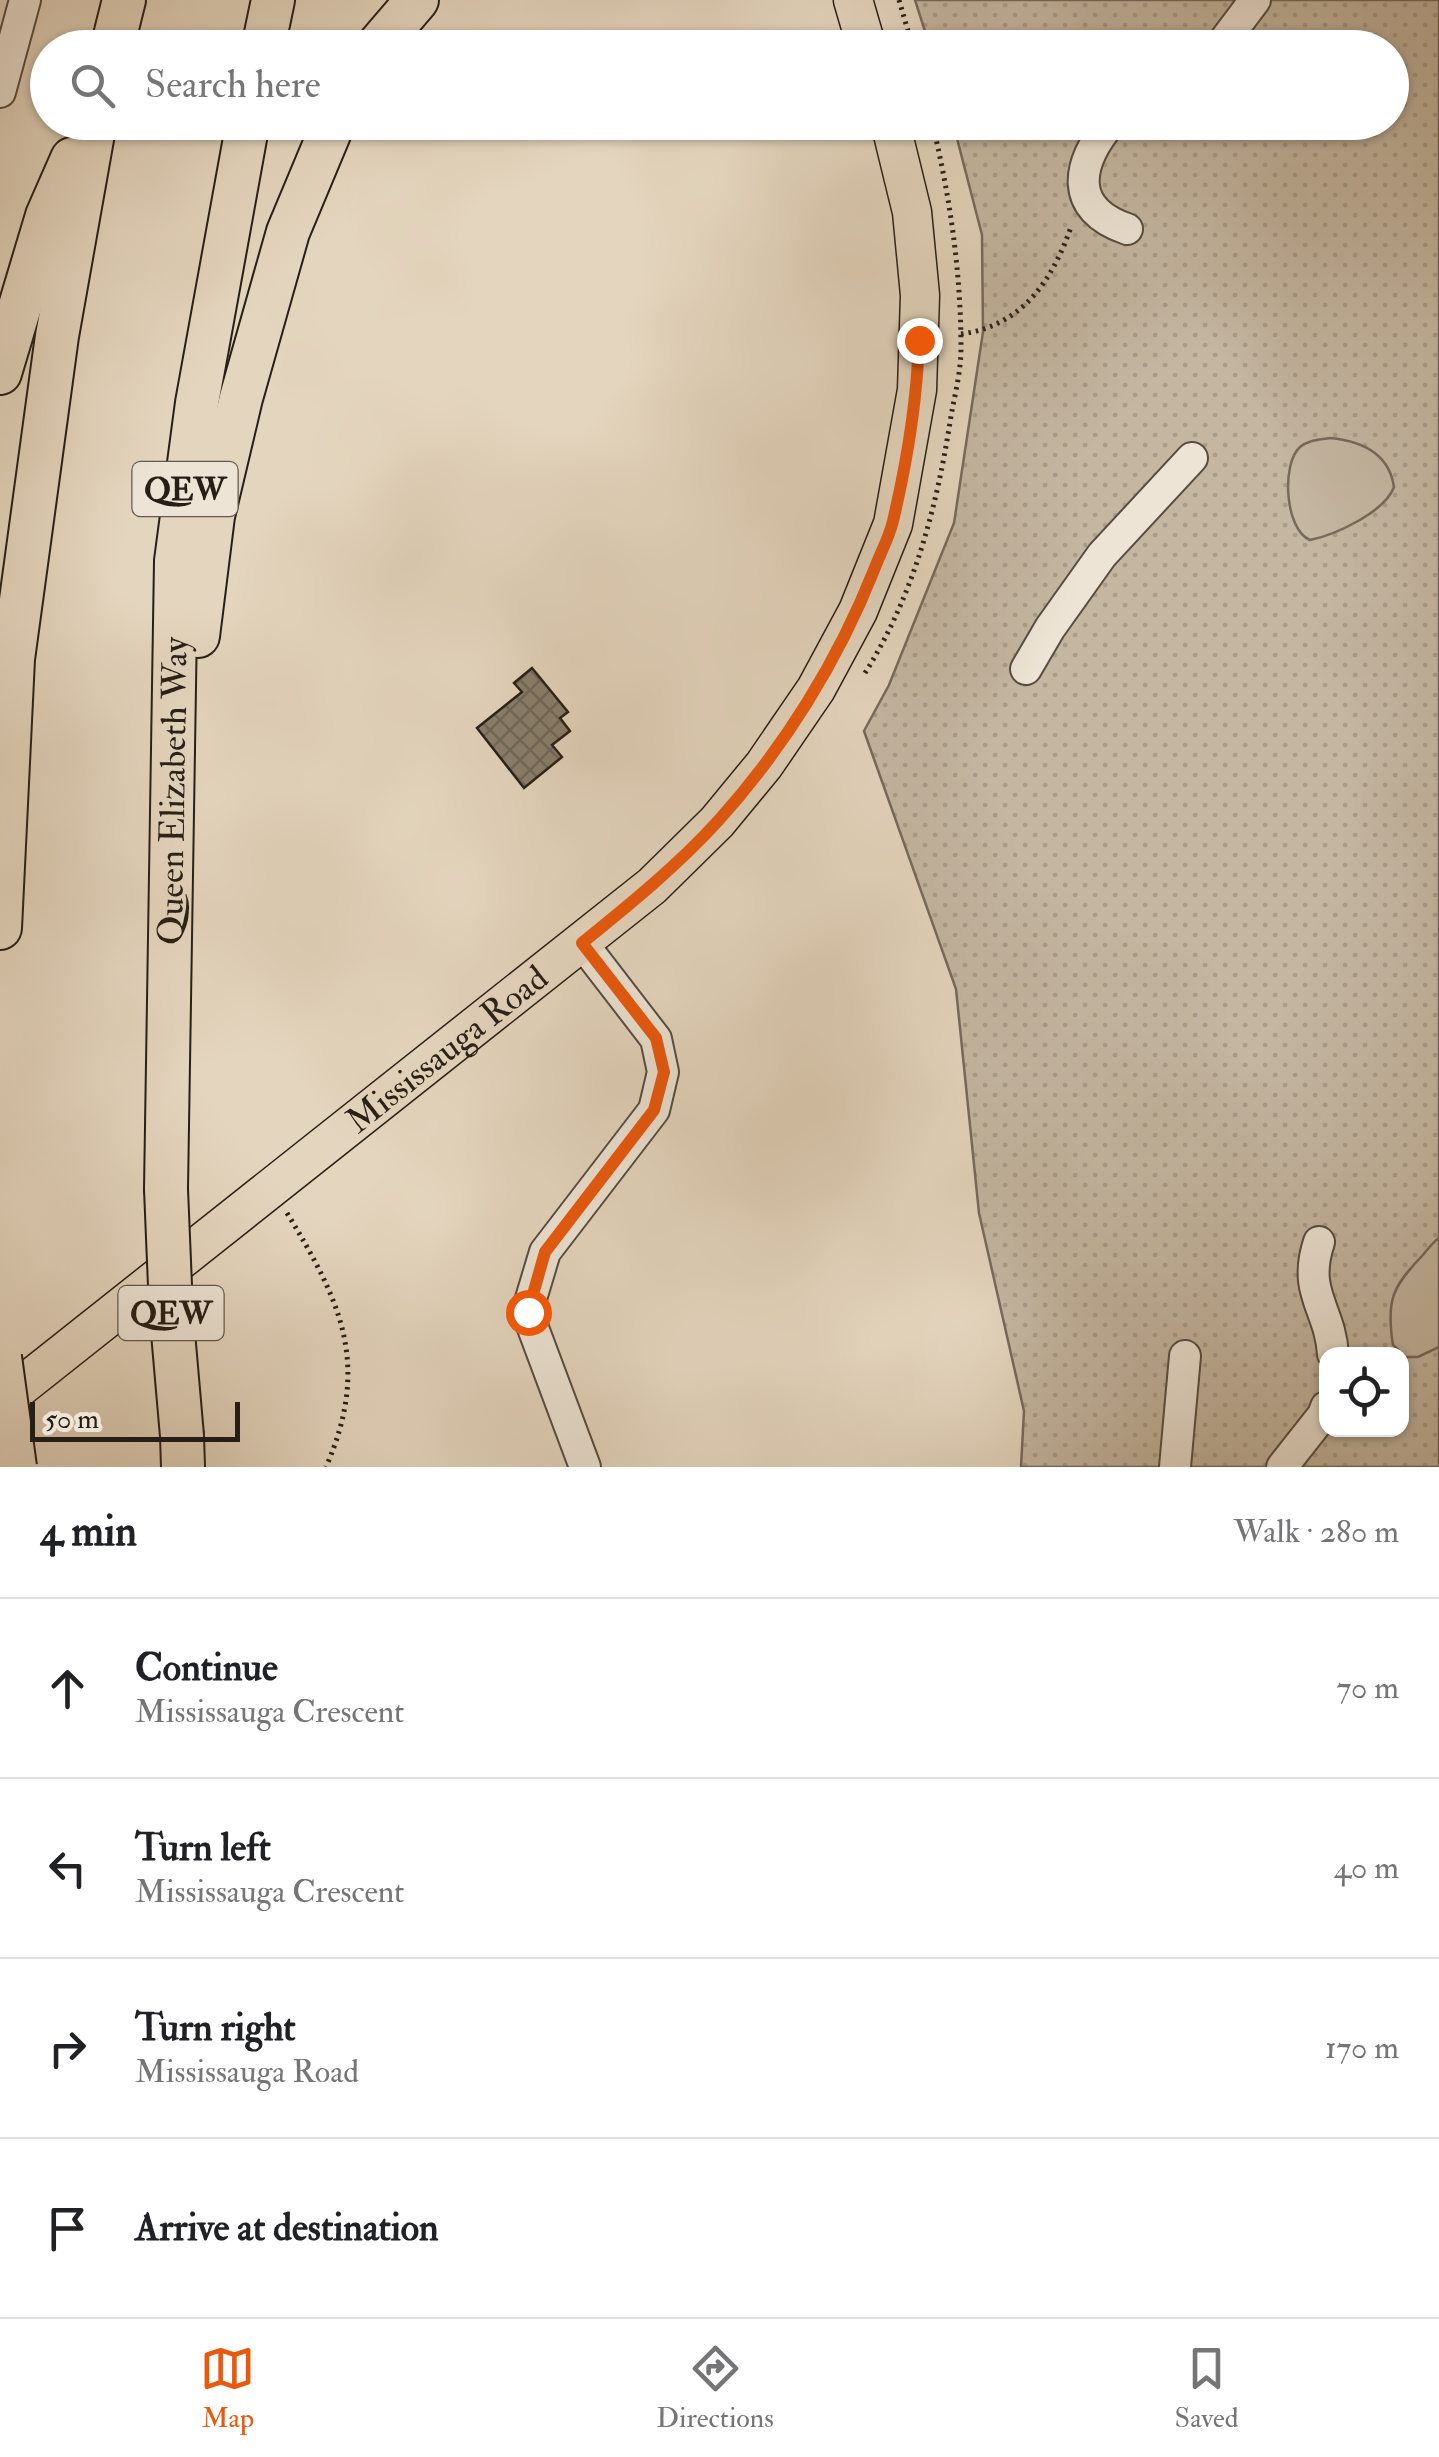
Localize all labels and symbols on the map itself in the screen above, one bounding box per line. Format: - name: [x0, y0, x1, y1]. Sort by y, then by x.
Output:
- route end: [897, 318, 943, 364]
- road number: QEW: [132, 462, 238, 516]
- street label: Queen Elizabeth Way: [149, 636, 198, 945]
- street label: Mississauga Road: [338, 956, 557, 1143]
- road number: QEW: [119, 1286, 224, 1340]
- route start: [506, 1290, 552, 1336]
- scale bar: [30, 1397, 240, 1442]

